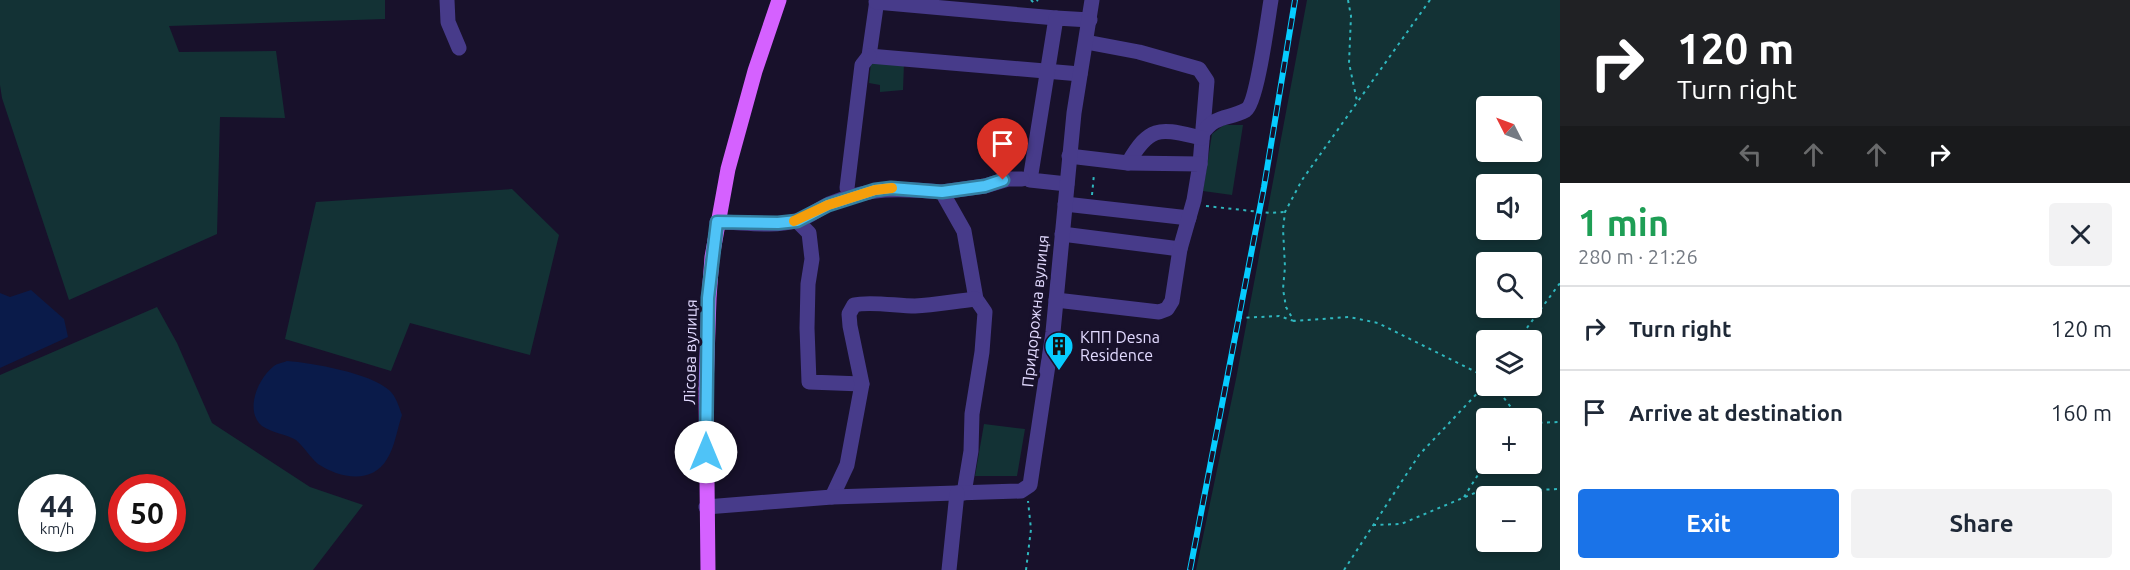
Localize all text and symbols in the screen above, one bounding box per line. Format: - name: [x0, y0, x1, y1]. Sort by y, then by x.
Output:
- icon: right: [1578, 24, 1656, 102]
- text: 120 m: [1677, 25, 1794, 72]
- text: Turn right: [1677, 74, 1797, 104]
- north arrow: [1476, 96, 1542, 162]
- map controls: [1476, 96, 1542, 552]
- pin: [977, 118, 1028, 180]
- icon: arrive: [986, 127, 1019, 160]
- icon: left: [1734, 138, 1767, 171]
- icon: ahead: [1797, 138, 1830, 171]
- icon: ahead: [1860, 138, 1893, 171]
- icon: right: [1923, 138, 1956, 171]
- button: sound: [1476, 174, 1542, 240]
- text: 1 min: [1578, 202, 1669, 243]
- button: close: [2049, 203, 2112, 266]
- street label: Придорожна вулиця: [1018, 234, 1052, 388]
- text: 280 m · 21:26: [1578, 245, 1698, 268]
- button: search: [1476, 252, 1542, 318]
- street label: Лісова вулиця: [680, 299, 700, 405]
- icon: right: [1578, 312, 1611, 345]
- text: Turn right: [1629, 316, 1731, 341]
- text: 120 m: [2051, 316, 2112, 341]
- place label: КПП Desna Residence: [1080, 328, 1160, 364]
- building icon: КПП Desna Residence: [1043, 330, 1075, 372]
- button: layers: [1476, 330, 1542, 396]
- icon: arrive: [1578, 396, 1611, 429]
- text: Arrive at destination: [1629, 400, 1843, 425]
- text: 160 m: [2051, 400, 2112, 425]
- button: +: [1476, 408, 1542, 474]
- position arrow: [674, 420, 738, 484]
- speed limit sign: 50: [108, 474, 186, 552]
- button: −: [1476, 486, 1542, 552]
- text: 44: [40, 489, 74, 523]
- button: Exit: [1578, 489, 1839, 558]
- button: Share: [1851, 489, 2112, 558]
- text: km/h: [40, 520, 74, 537]

